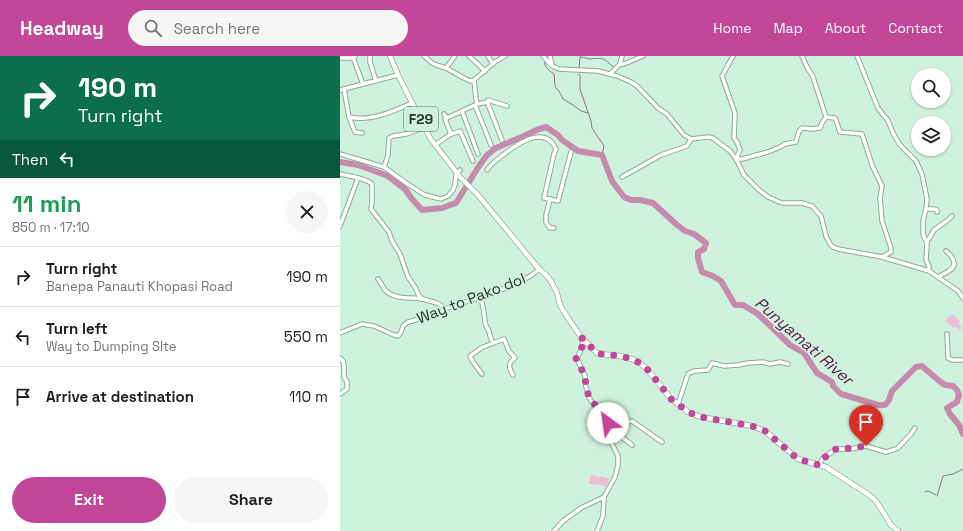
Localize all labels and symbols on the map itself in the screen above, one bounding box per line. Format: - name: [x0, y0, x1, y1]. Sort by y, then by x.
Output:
- road number: F29: [404, 107, 438, 131]
- street label: Way to Pako dol: [414, 269, 528, 327]
- water label: Punyamati River: [750, 292, 859, 391]
- position arrow: [587, 402, 629, 444]
- pin: [849, 405, 883, 446]

